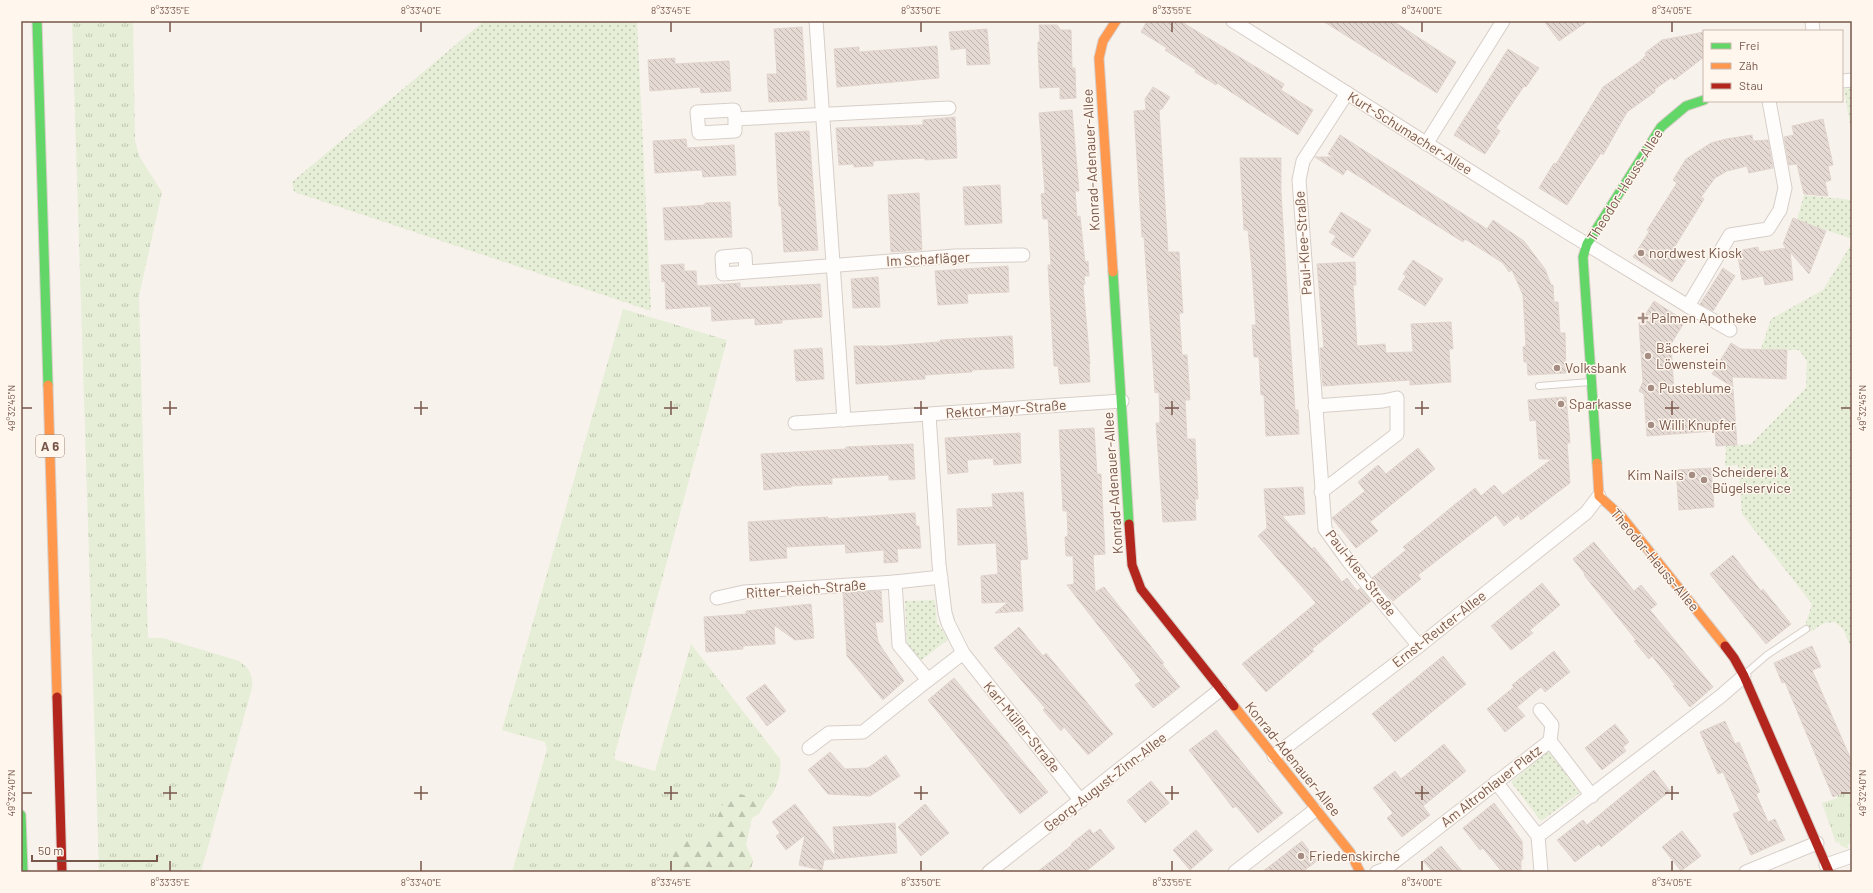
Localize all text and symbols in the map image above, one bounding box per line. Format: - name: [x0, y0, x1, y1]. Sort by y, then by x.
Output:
- text: 8°33'35"E: [150, 4, 190, 16]
- text: 8°33'40"E: [401, 4, 441, 16]
- text: 8°33'45"E: [651, 4, 691, 16]
- text: 8°33'50"E: [901, 4, 941, 16]
- text: 8°33'55"E: [1152, 4, 1192, 16]
- text: 8°34'00"E: [1402, 4, 1442, 16]
- text: 8°34'05"E: [1652, 4, 1692, 16]
- legend: [1703, 30, 1843, 102]
- text: Frei: [1739, 38, 1759, 52]
- text: Zäh: [1739, 58, 1758, 72]
- text: Stau: [1739, 78, 1763, 92]
- street label: Kurt-Schumacher-Allee: [1345, 87, 1476, 178]
- street label: Konrad-Adenauer-Allee: [1078, 88, 1103, 232]
- street label: Theodor-Heuss-Allee: [1583, 125, 1666, 244]
- street label: Paul-Klee-Straße: [1290, 190, 1315, 296]
- place label: nordwest Kiosk: [1649, 244, 1742, 261]
- street label: Im Schafläger: [886, 248, 970, 269]
- marker: nordwest Kiosk: [1636, 248, 1646, 258]
- place label: Palmen Apotheke: [1651, 309, 1757, 326]
- marker: Palmen Apotheke: [1638, 313, 1648, 323]
- place label: Bäckerei Löwenstein: [1656, 339, 1726, 372]
- marker: Bäckerei Löwenstein: [1643, 351, 1653, 361]
- place label: Volksbank: [1565, 359, 1626, 376]
- marker: Volksbank: [1552, 363, 1562, 373]
- place label: Pusteblume: [1659, 379, 1731, 396]
- marker: Pusteblume: [1646, 383, 1656, 393]
- text: 49°32'45"N: [5, 385, 17, 431]
- text: 49°32'45"N: [1856, 385, 1868, 431]
- place label: Sparkasse: [1569, 395, 1632, 412]
- street label: Rektor-Mayr-Straße: [945, 396, 1067, 421]
- marker: Sparkasse: [1556, 399, 1566, 409]
- street label: Konrad-Adenauer-Allee: [1099, 411, 1126, 555]
- place label: Willi Knupfer: [1659, 416, 1736, 433]
- marker: Willi Knupfer: [1646, 420, 1656, 430]
- road number: A 6: [36, 435, 64, 457]
- place label: Scheiderei & Bügelservice: [1712, 463, 1791, 496]
- place label: Kim Nails: [1627, 466, 1684, 483]
- marker: Kim Nails: [1687, 470, 1697, 480]
- marker: Scheiderei & Bügelservice: [1699, 475, 1709, 485]
- street label: Theodor-Heuss-Allee: [1607, 505, 1703, 615]
- street label: Paul-Klee-Straße: [1322, 526, 1400, 619]
- street label: Ritter-Reich-Straße: [745, 576, 867, 601]
- street label: Ernst-Reuter-Allee: [1388, 587, 1489, 671]
- street label: Karl-Müller-Straße: [980, 678, 1064, 776]
- street label: Konrad-Adenauer-Allee: [1242, 698, 1345, 819]
- street label: Georg-August-Zinn-Allee: [1040, 728, 1170, 835]
- street label: Am Altrohlauer Platz: [1437, 741, 1544, 830]
- text: 49°32'40"N: [5, 770, 17, 816]
- text: 49°32'40"N: [1856, 770, 1868, 816]
- scale bar: [32, 837, 157, 863]
- text: 50 m: [38, 843, 63, 857]
- place label: Friedenskirche: [1309, 847, 1400, 864]
- marker: Friedenskirche: [1296, 851, 1306, 861]
- text: 8°33'35"E: [150, 876, 190, 888]
- text: 8°33'40"E: [401, 876, 441, 888]
- text: 8°33'45"E: [651, 876, 691, 888]
- text: 8°33'50"E: [901, 876, 941, 888]
- text: 8°33'55"E: [1152, 876, 1192, 888]
- text: 8°34'00"E: [1402, 876, 1442, 888]
- text: 8°34'05"E: [1652, 876, 1692, 888]

